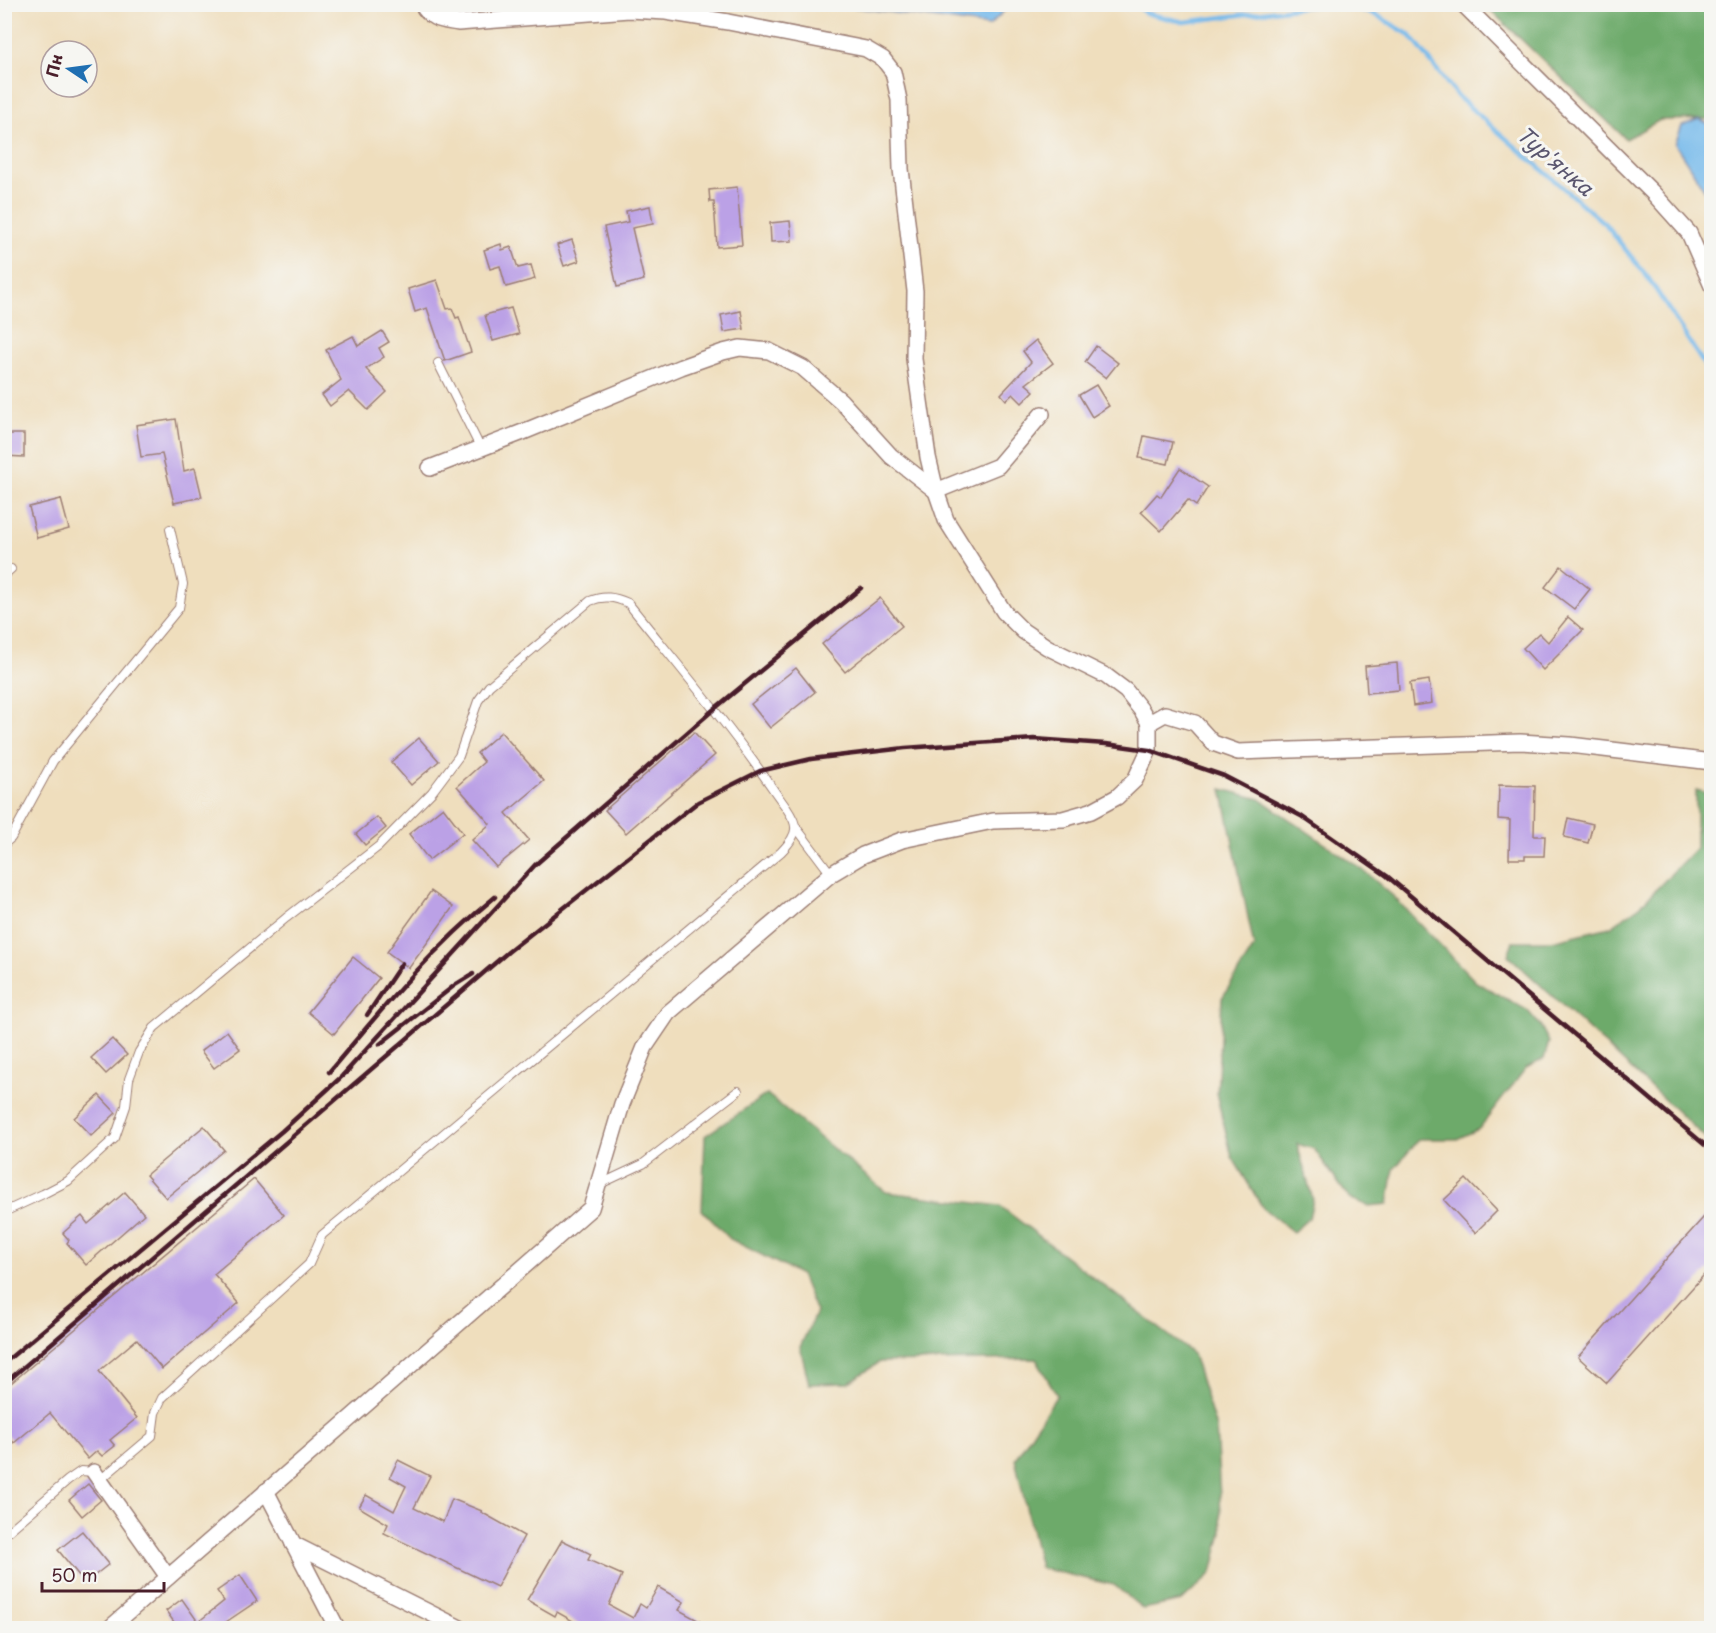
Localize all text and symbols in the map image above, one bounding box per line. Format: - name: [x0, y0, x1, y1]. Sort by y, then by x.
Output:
- north arrow: [39, 39, 99, 99]
- text: Пн: [39, 51, 68, 79]
- water label: Тур'янка: [1511, 118, 1602, 203]
- scale bar: [42, 1555, 164, 1593]
- text: 50 m: [51, 1561, 98, 1588]

